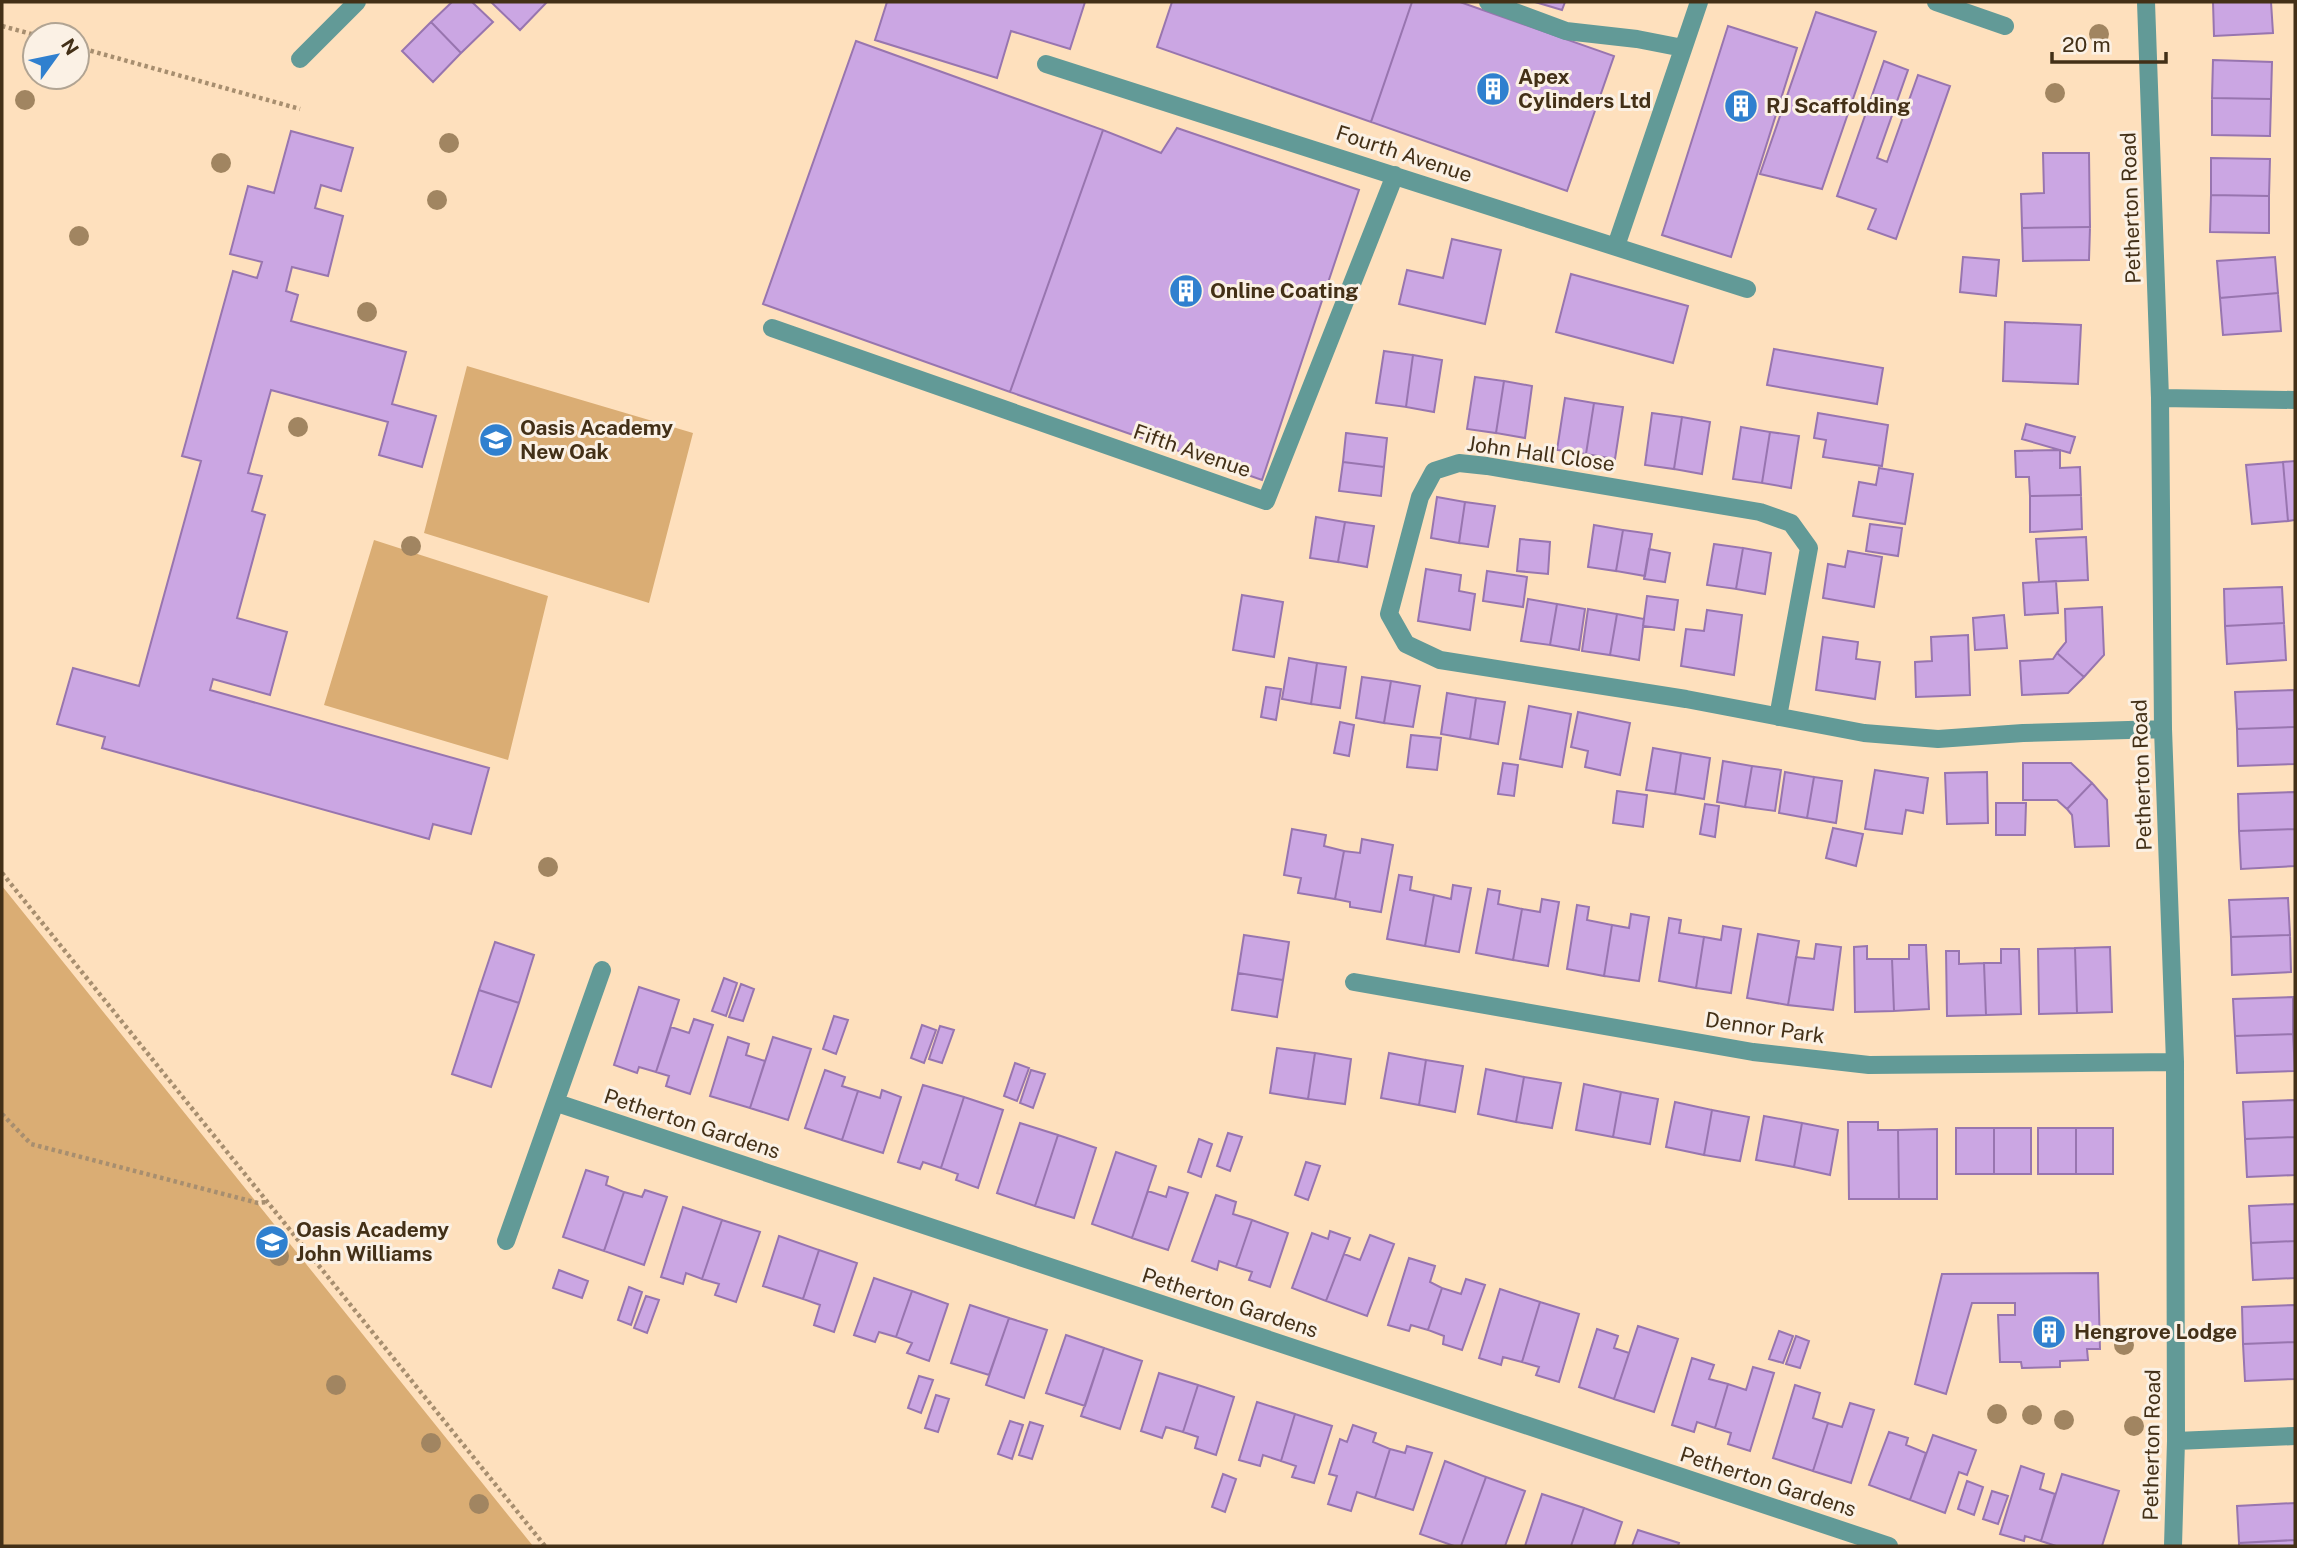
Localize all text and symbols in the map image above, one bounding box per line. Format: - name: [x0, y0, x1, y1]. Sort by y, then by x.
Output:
- north arrow: [21, 21, 91, 91]
- scale bar: [2052, 21, 2166, 65]
- text: 20 m: [2062, 32, 2111, 57]
- text: N: [57, 35, 84, 59]
- place label: Apex Cylinders Ltd: [1518, 64, 1651, 113]
- building icon: Apex Cylinders Ltd: [1474, 70, 1512, 108]
- building icon: RJ Scaffolding: [1722, 87, 1760, 125]
- place label: RJ Scaffolding: [1766, 93, 1910, 118]
- street label: Fourth Avenue: [1333, 120, 1475, 187]
- street label: Petherton Road: [2115, 132, 2146, 284]
- building icon: Online Coating: [1167, 272, 1205, 310]
- place label: Online Coating: [1210, 278, 1359, 303]
- place label: Oasis Academy New Oak: [520, 415, 673, 464]
- street label: Fifth Avenue: [1130, 419, 1254, 482]
- school or university icon: Oasis Academy New Oak: [477, 421, 515, 459]
- street label: John Hall Close: [1465, 431, 1617, 476]
- street label: Petherton Road: [2126, 699, 2157, 851]
- street label: Dennor Park: [1704, 1007, 1827, 1048]
- street label: Petherton Gardens: [601, 1083, 783, 1164]
- place label: Oasis Academy John Williams: [296, 1217, 449, 1266]
- school or university icon: Oasis Academy John Williams: [253, 1223, 291, 1261]
- street label: Petherton Gardens: [1139, 1262, 1321, 1343]
- building icon: Hengrove Lodge: [2030, 1313, 2068, 1351]
- place label: Hengrove Lodge: [2074, 1319, 2237, 1344]
- street label: Petherton Road: [2138, 1369, 2165, 1521]
- street label: Petherton Gardens: [1677, 1441, 1859, 1522]

